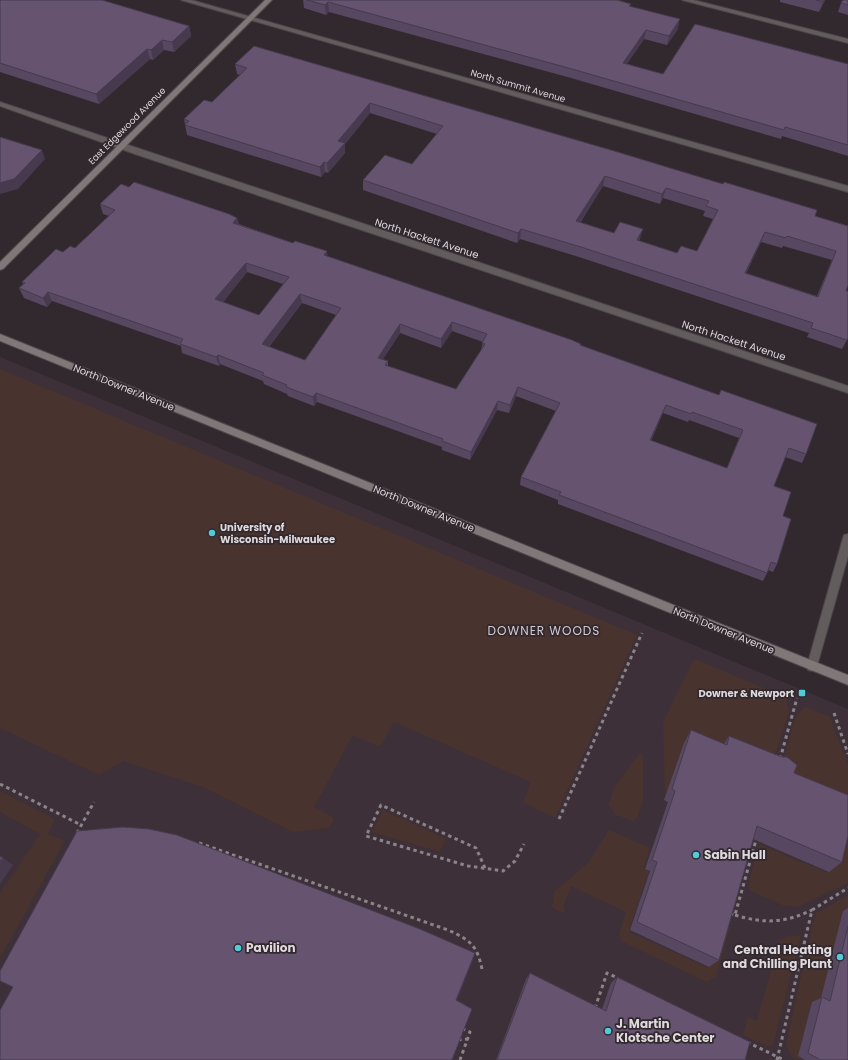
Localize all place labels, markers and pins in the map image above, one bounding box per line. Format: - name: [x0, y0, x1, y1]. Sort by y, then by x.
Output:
- place label: University of Wisconsin-Milwaukee: [220, 520, 335, 547]
- marker: University of Wisconsin-Milwaukee: [207, 528, 217, 538]
- place label: Downer & Newport: [698, 686, 794, 701]
- marker: Downer & Newport: [797, 688, 807, 698]
- place label: Sabin Hall: [704, 846, 766, 863]
- marker: Sabin Hall: [691, 850, 701, 860]
- place label: Pavilion: [246, 939, 296, 956]
- place label: Central Heating and Chilling Plant: [723, 941, 832, 972]
- marker: Pavilion: [233, 943, 243, 953]
- marker: Central Heating and Chilling Plant: [835, 952, 845, 962]
- place label: J. Martin Klotsche Center: [616, 1015, 714, 1046]
- marker: J. Martin Klotsche Center: [603, 1026, 613, 1036]

